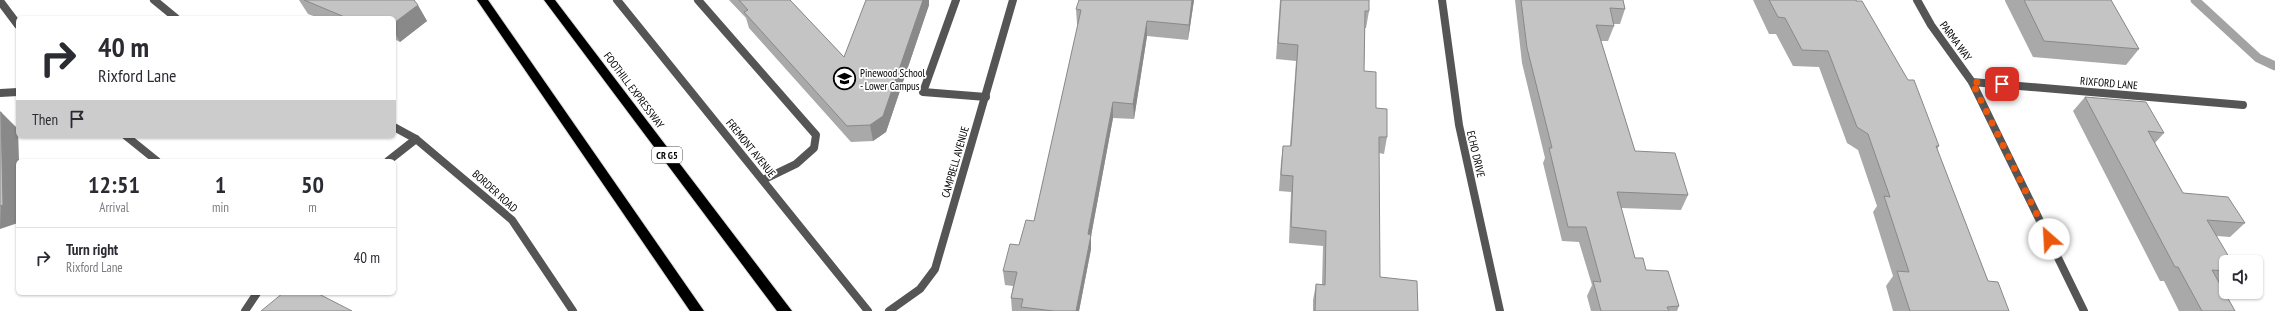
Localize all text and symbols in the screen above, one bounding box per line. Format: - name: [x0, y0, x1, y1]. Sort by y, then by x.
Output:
- street label: PARMA WAY: [1937, 18, 1975, 64]
- text: 40 m: [98, 28, 149, 65]
- icon: right: [32, 32, 84, 84]
- street label: FOOTHILL EXPRESSWAY: [601, 49, 667, 131]
- text: Rixford Lane: [98, 64, 177, 87]
- school or university icon: Pinewood School - Lower Campus: [831, 66, 857, 92]
- place label: Pinewood School - Lower Campus: [860, 66, 926, 93]
- pin: [1985, 67, 2019, 101]
- icon: arrive: [1991, 73, 2013, 95]
- street label: RIXFORD LANE: [2080, 74, 2139, 93]
- icon: arrive: [66, 108, 88, 130]
- text: Then: [32, 110, 58, 129]
- street label: FREMONT AVENUE: [723, 116, 779, 180]
- street label: CAMPBELL AVENUE: [938, 124, 972, 199]
- street label: ECHO DRIVE: [1464, 129, 1488, 179]
- road number: CR G5: [652, 147, 682, 163]
- street label: BORDER ROAD: [469, 167, 521, 215]
- text: 12:51: [88, 169, 140, 200]
- text: 1: [215, 169, 226, 200]
- text: 50: [301, 169, 324, 200]
- text: Arrival: [99, 199, 129, 216]
- text: min: [212, 199, 229, 216]
- text: m: [308, 199, 317, 216]
- position arrow: [2028, 218, 2070, 260]
- text: Turn right: [66, 240, 118, 259]
- icon: right: [32, 247, 54, 269]
- text: 40 m: [354, 248, 380, 267]
- map controls: [2219, 255, 2263, 299]
- button: sound: [2219, 255, 2263, 299]
- text: Rixford Lane: [66, 259, 123, 276]

